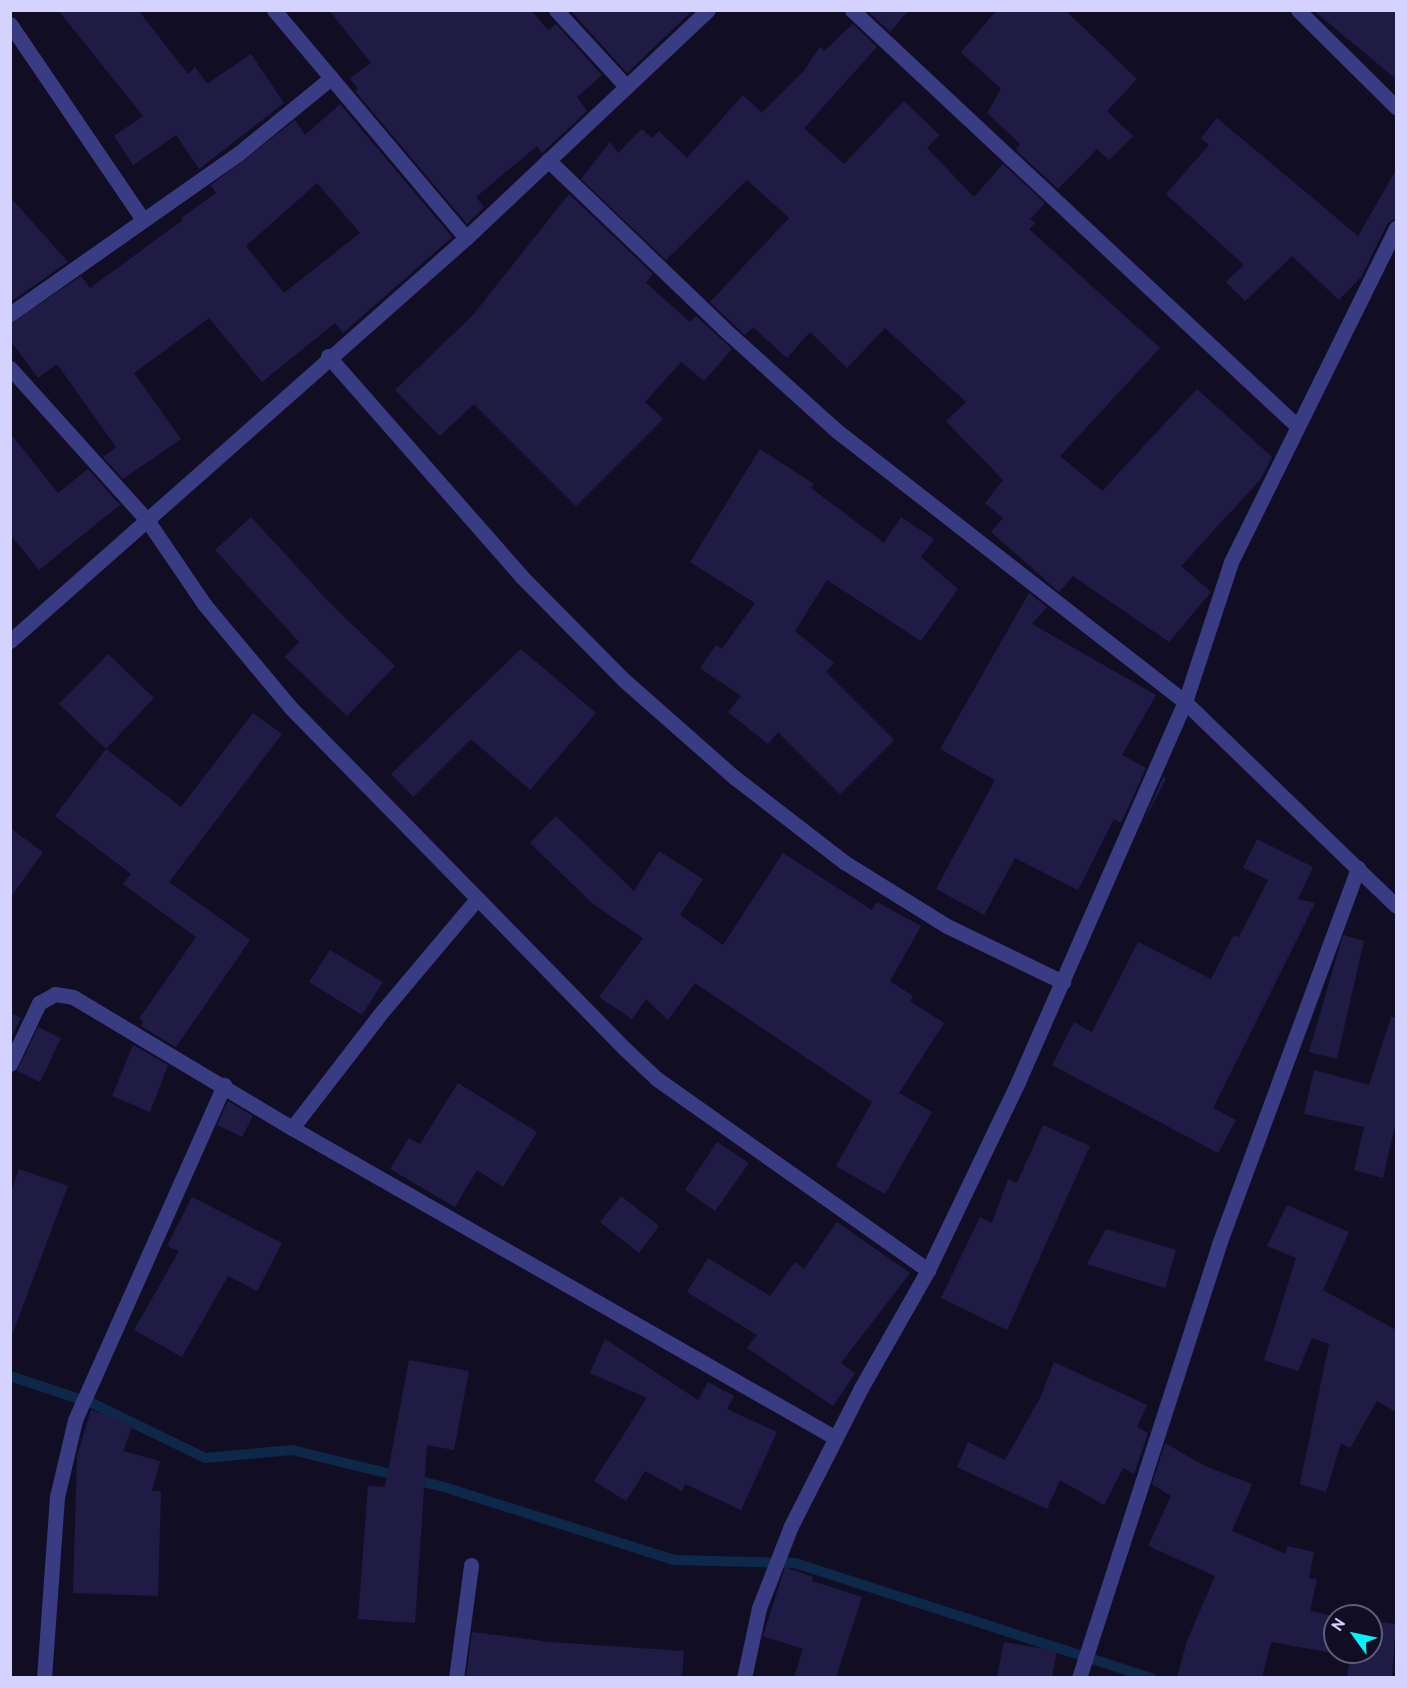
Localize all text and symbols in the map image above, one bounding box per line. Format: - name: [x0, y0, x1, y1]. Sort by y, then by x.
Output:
- north arrow: [1323, 1604, 1383, 1664]
- text: N: [1328, 1615, 1351, 1636]

